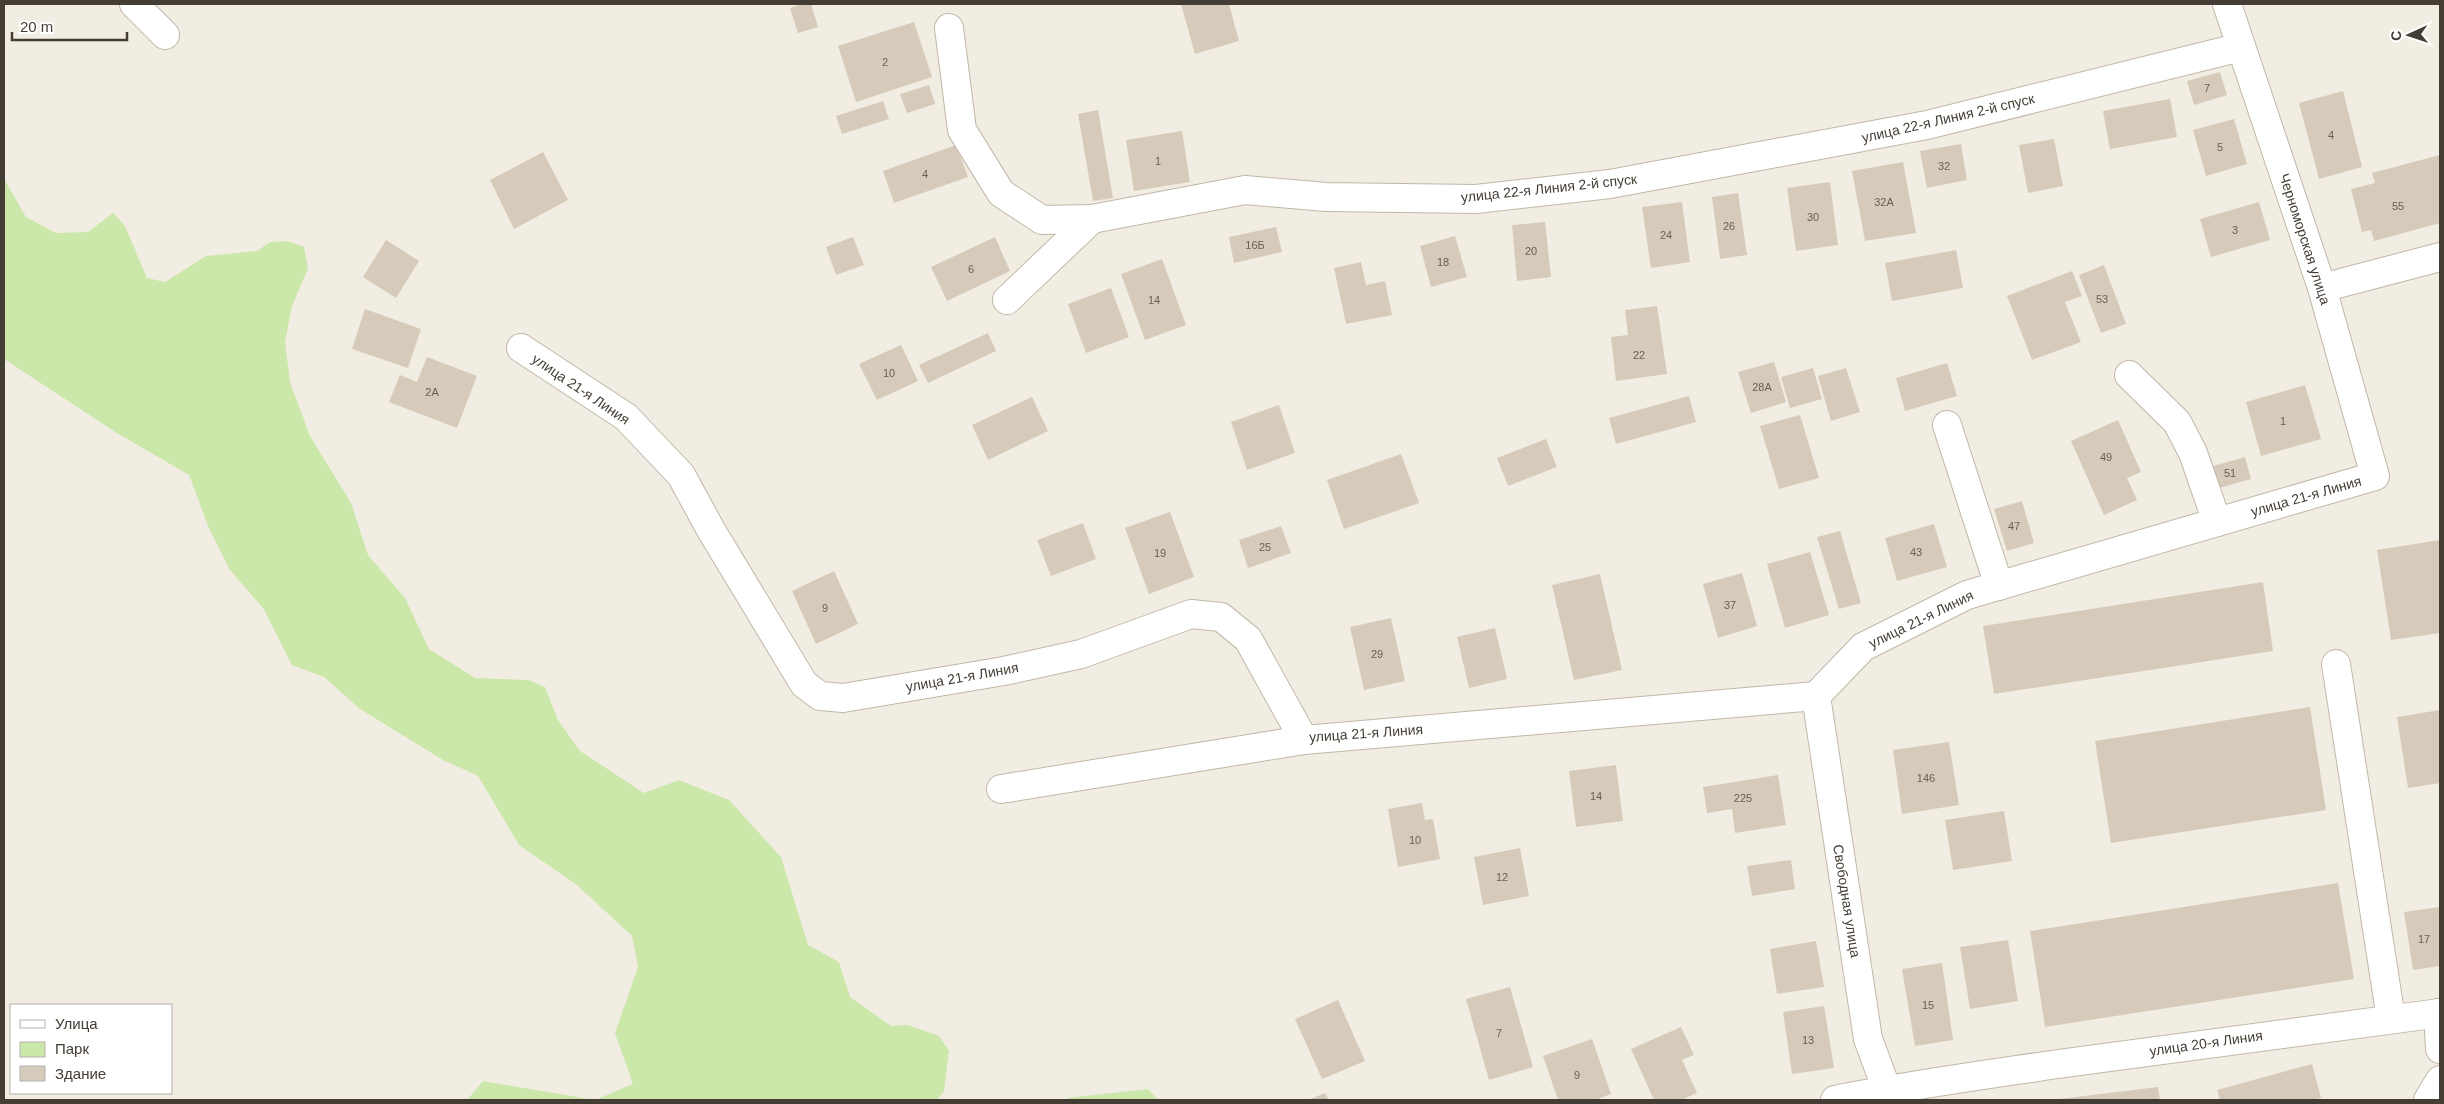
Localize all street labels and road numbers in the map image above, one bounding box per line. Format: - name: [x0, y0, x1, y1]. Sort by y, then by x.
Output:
- street label: улица 22-я Линия 2-й спуск: [1860, 90, 2037, 146]
- street label: улица 22-я Линия 2-й спуск: [1460, 171, 1639, 205]
- street label: Черноморская улица: [2276, 171, 2334, 307]
- street label: улица 21-я Линия: [529, 350, 633, 428]
- street label: улица 21-я Линия: [2249, 473, 2363, 519]
- street label: улица 21-я Линия: [1866, 587, 1976, 651]
- street label: улица 21-я Линия: [904, 659, 1020, 695]
- street label: улица 21-я Линия: [1308, 721, 1424, 745]
- street label: Свободная улица: [1830, 843, 1864, 959]
- street label: улица 20-я Линия: [2148, 1027, 2264, 1059]

